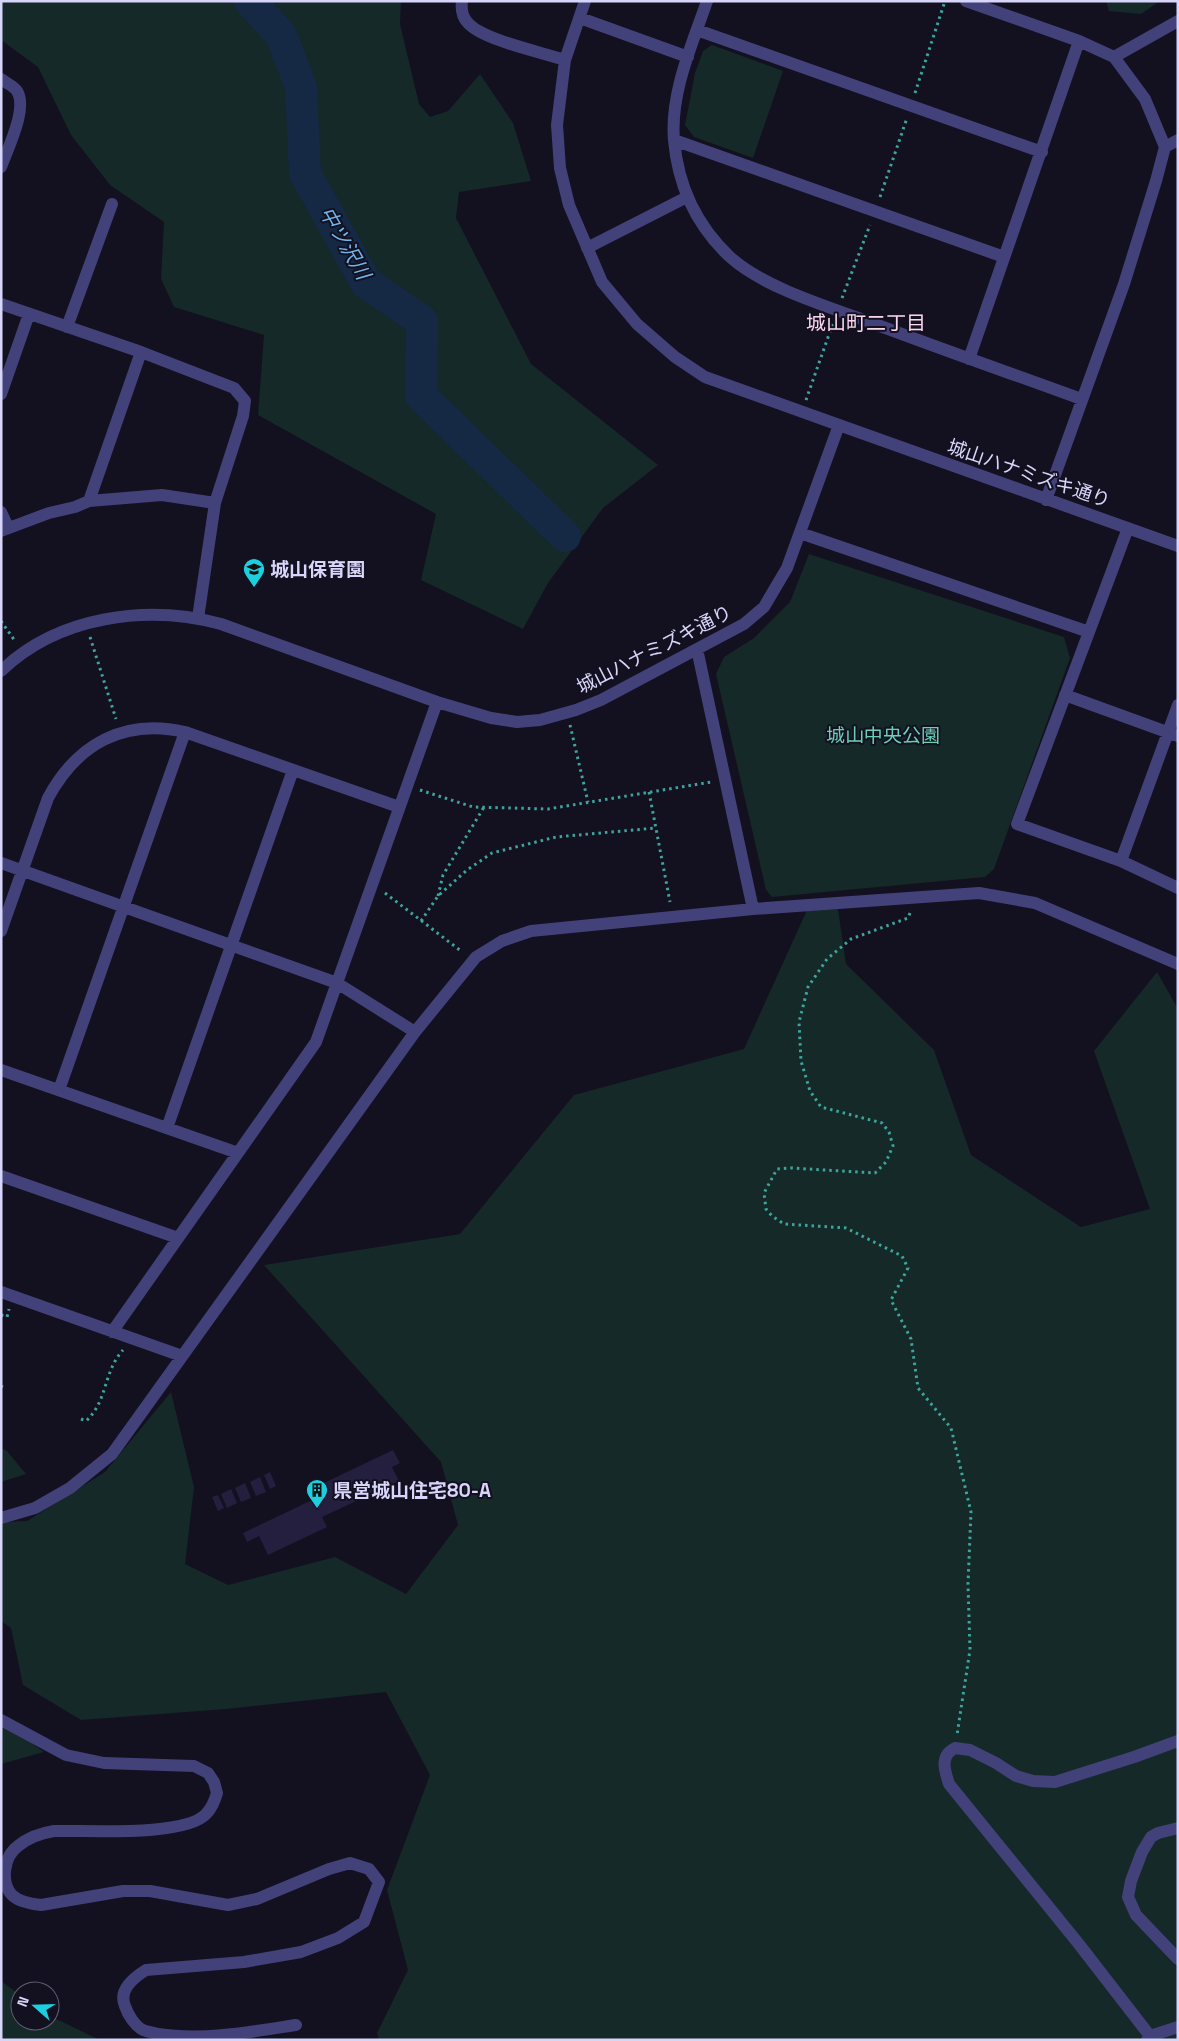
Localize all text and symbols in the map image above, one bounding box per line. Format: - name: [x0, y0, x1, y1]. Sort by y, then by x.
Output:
- water label: 中ツ沢川: [314, 202, 377, 286]
- district label: 城山町二丁目: [806, 310, 926, 336]
- street label: 城山ハナミズキ通り: [944, 434, 1114, 513]
- school or university icon: 城山保育園: [242, 557, 266, 588]
- place label: 城山保育園: [270, 557, 365, 582]
- street label: 城山ハナミズキ通り: [572, 599, 736, 699]
- park label: 城山中央公園: [826, 723, 940, 748]
- building icon: 県営城山住宅80-A: [305, 1478, 329, 1509]
- place label: 県営城山住宅80-A: [333, 1478, 491, 1503]
- north arrow: [10, 1981, 60, 2031]
- text: N: [13, 1994, 33, 2009]

